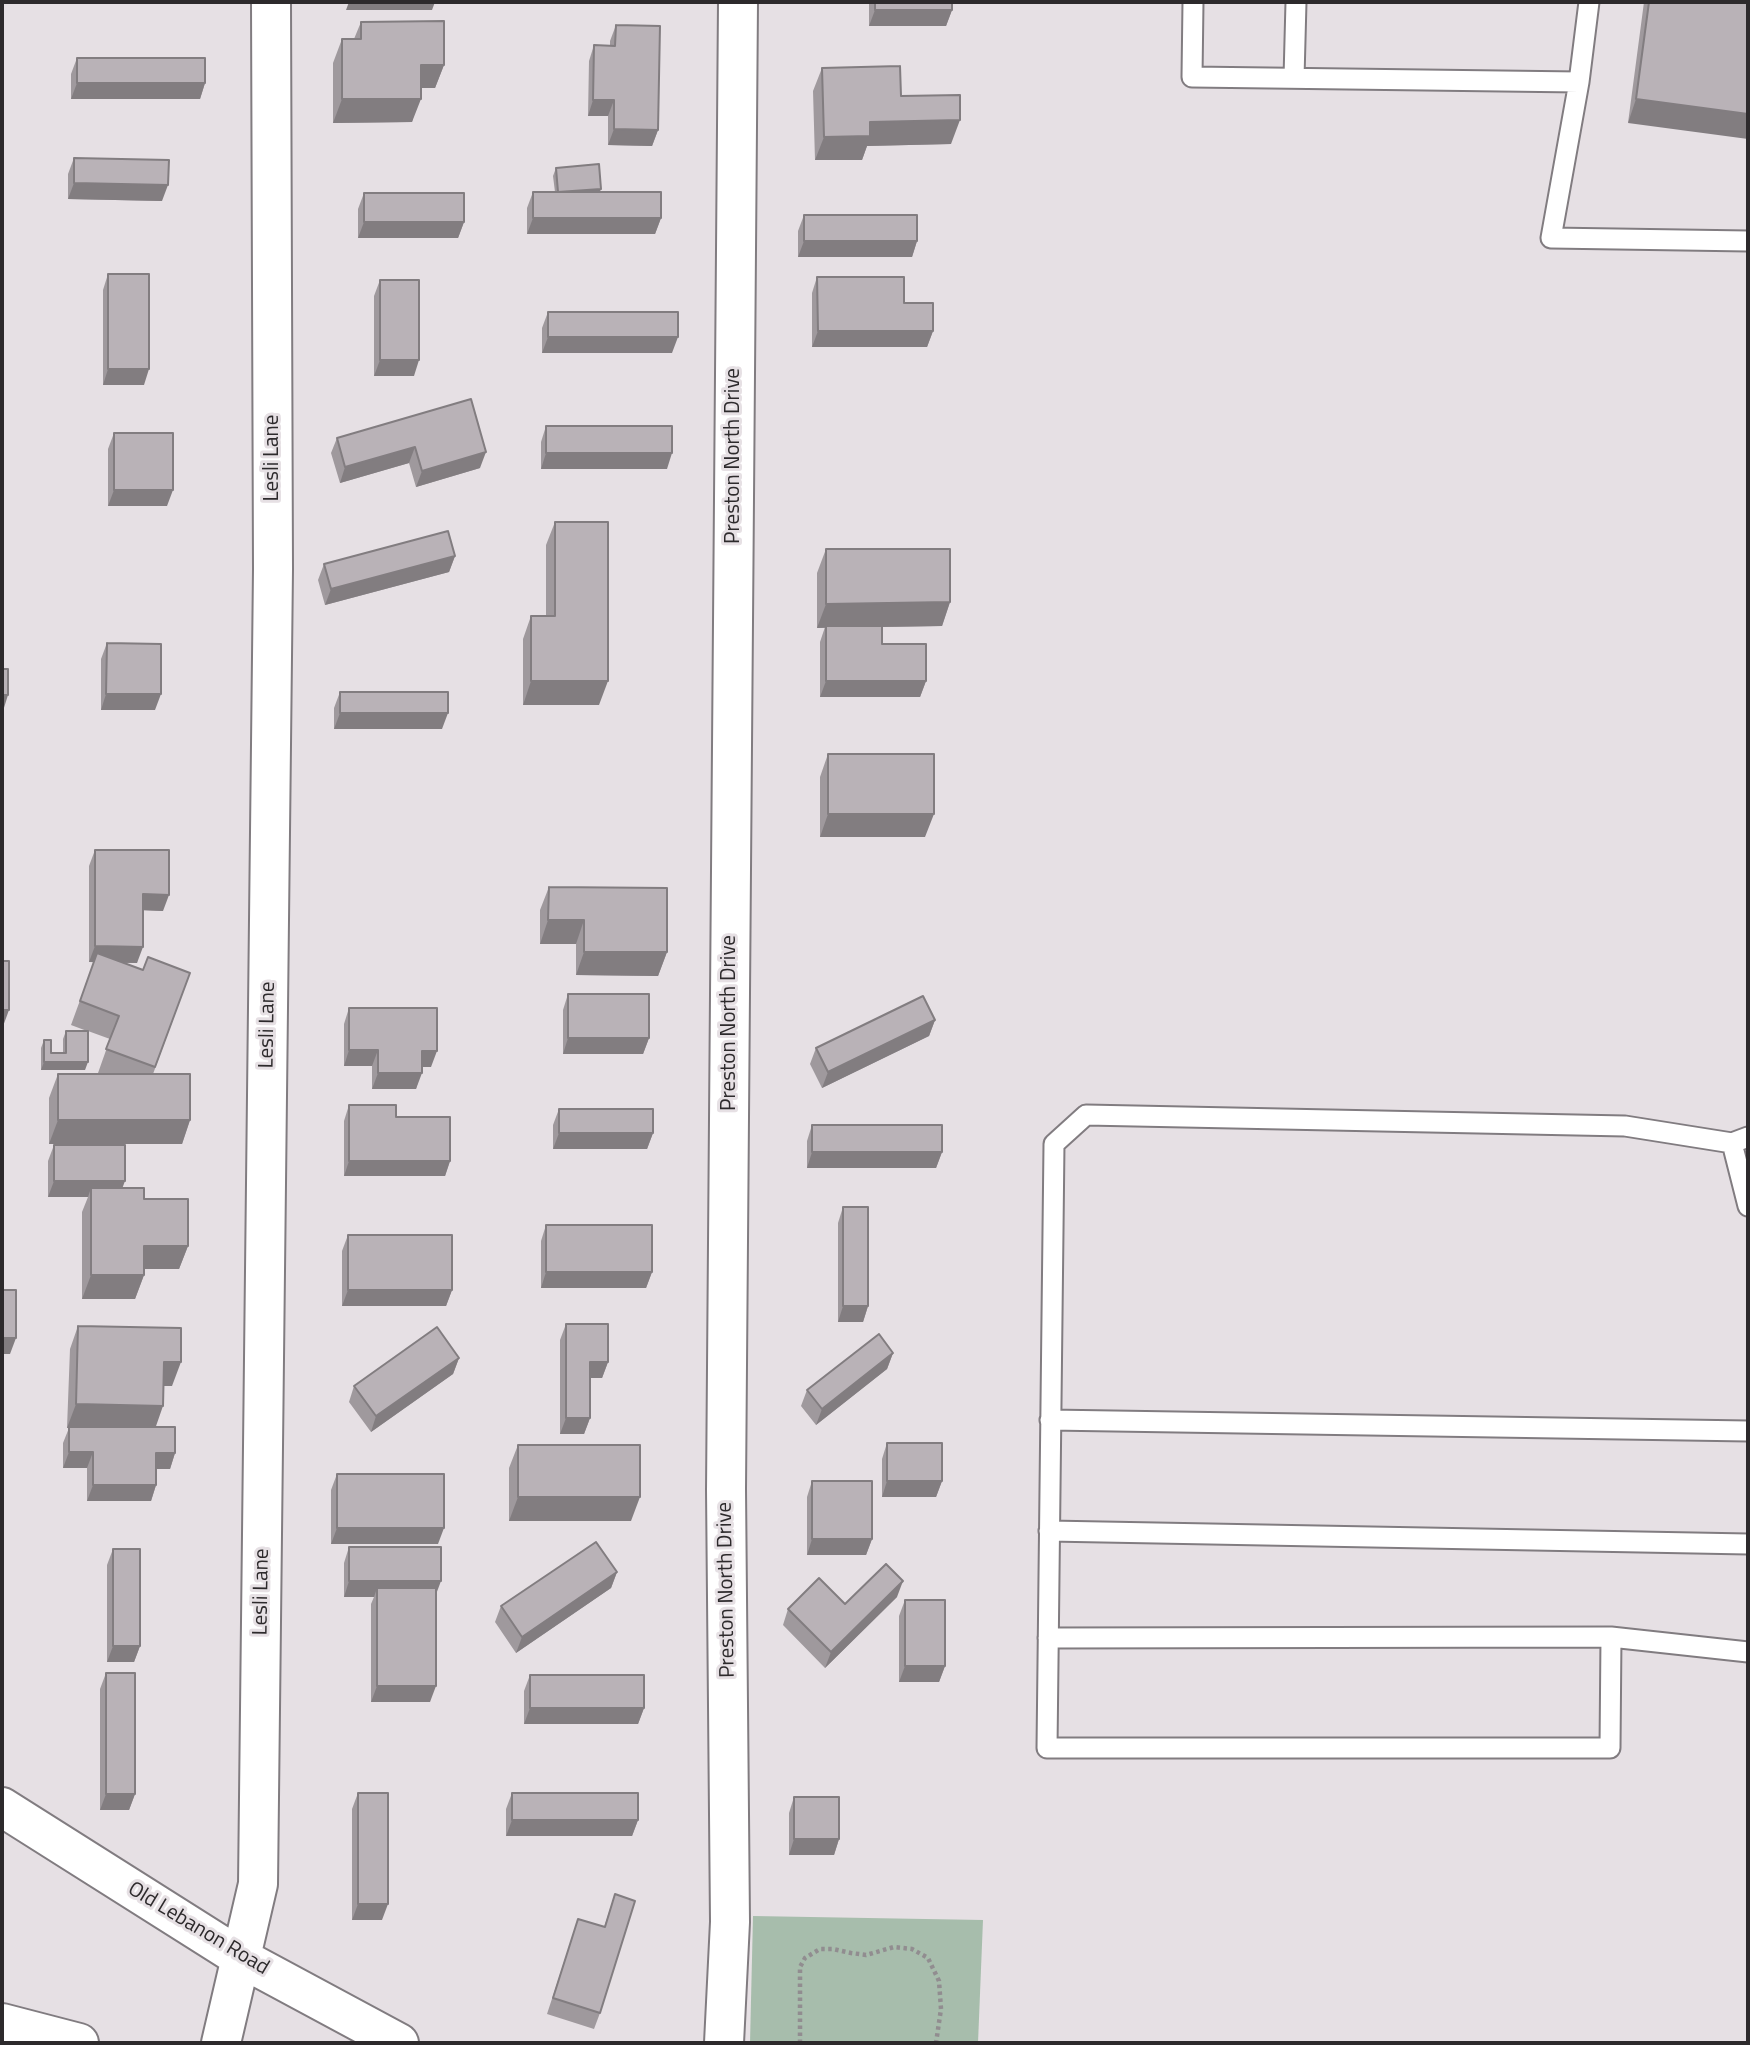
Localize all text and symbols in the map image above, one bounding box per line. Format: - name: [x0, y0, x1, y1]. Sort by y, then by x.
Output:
- street label: Preston North Drive: [721, 368, 747, 544]
- street label: Lesli Lane: [260, 415, 286, 501]
- street label: Preston North Drive: [717, 935, 743, 1111]
- street label: Lesli Lane: [255, 981, 281, 1069]
- street label: Preston North Drive: [713, 1502, 741, 1678]
- street label: Lesli Lane: [249, 1548, 275, 1636]
- street label: Old Lebanon Road: [123, 1877, 273, 1981]

